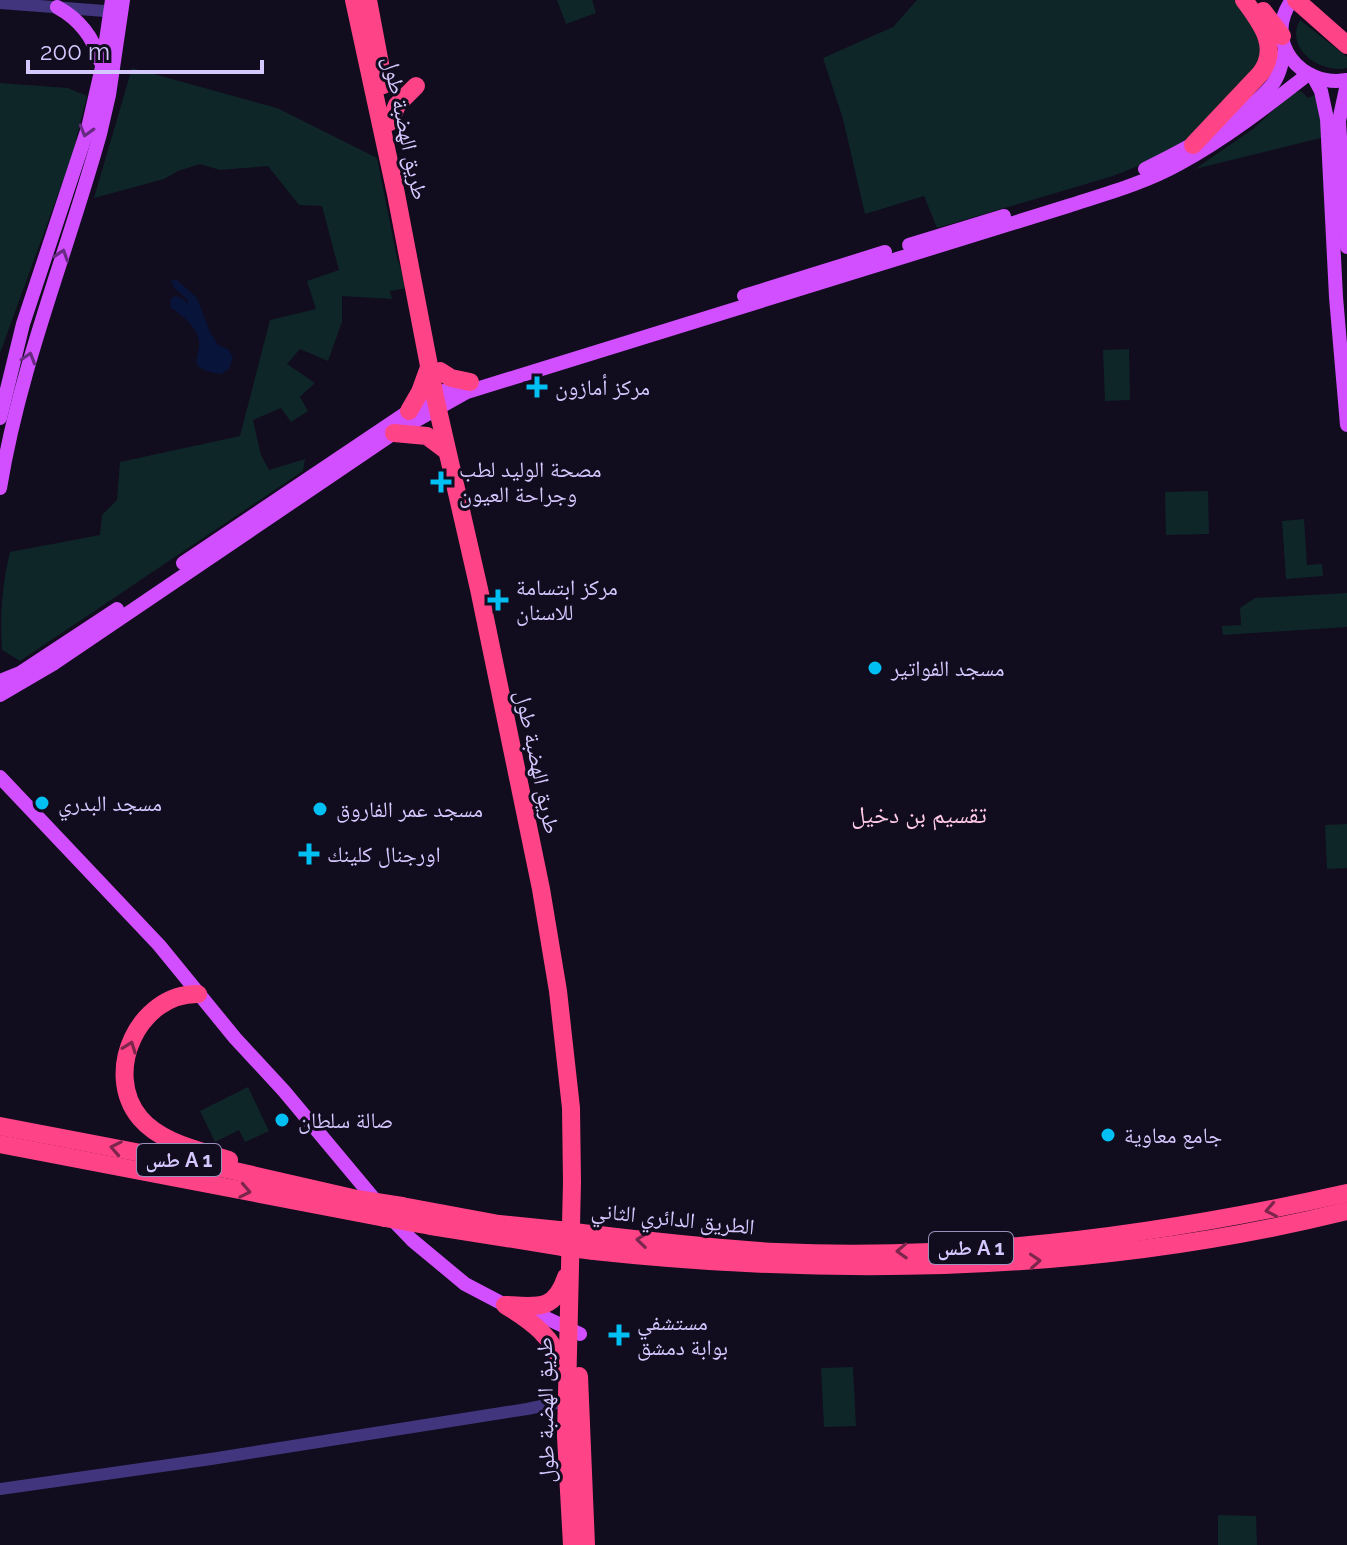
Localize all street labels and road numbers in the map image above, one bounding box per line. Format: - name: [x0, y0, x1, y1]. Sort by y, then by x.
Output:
- street label: طريق الهضبة طول: [377, 54, 434, 202]
- street label: طريق الهضبة طول: [509, 688, 566, 836]
- road number: طس A 1: [137, 1144, 221, 1176]
- street label: الطريق الدائري الثاني: [590, 1196, 756, 1244]
- road number: طس A 1: [929, 1232, 1013, 1264]
- street label: طريق الهضبة طول: [531, 1337, 560, 1483]

